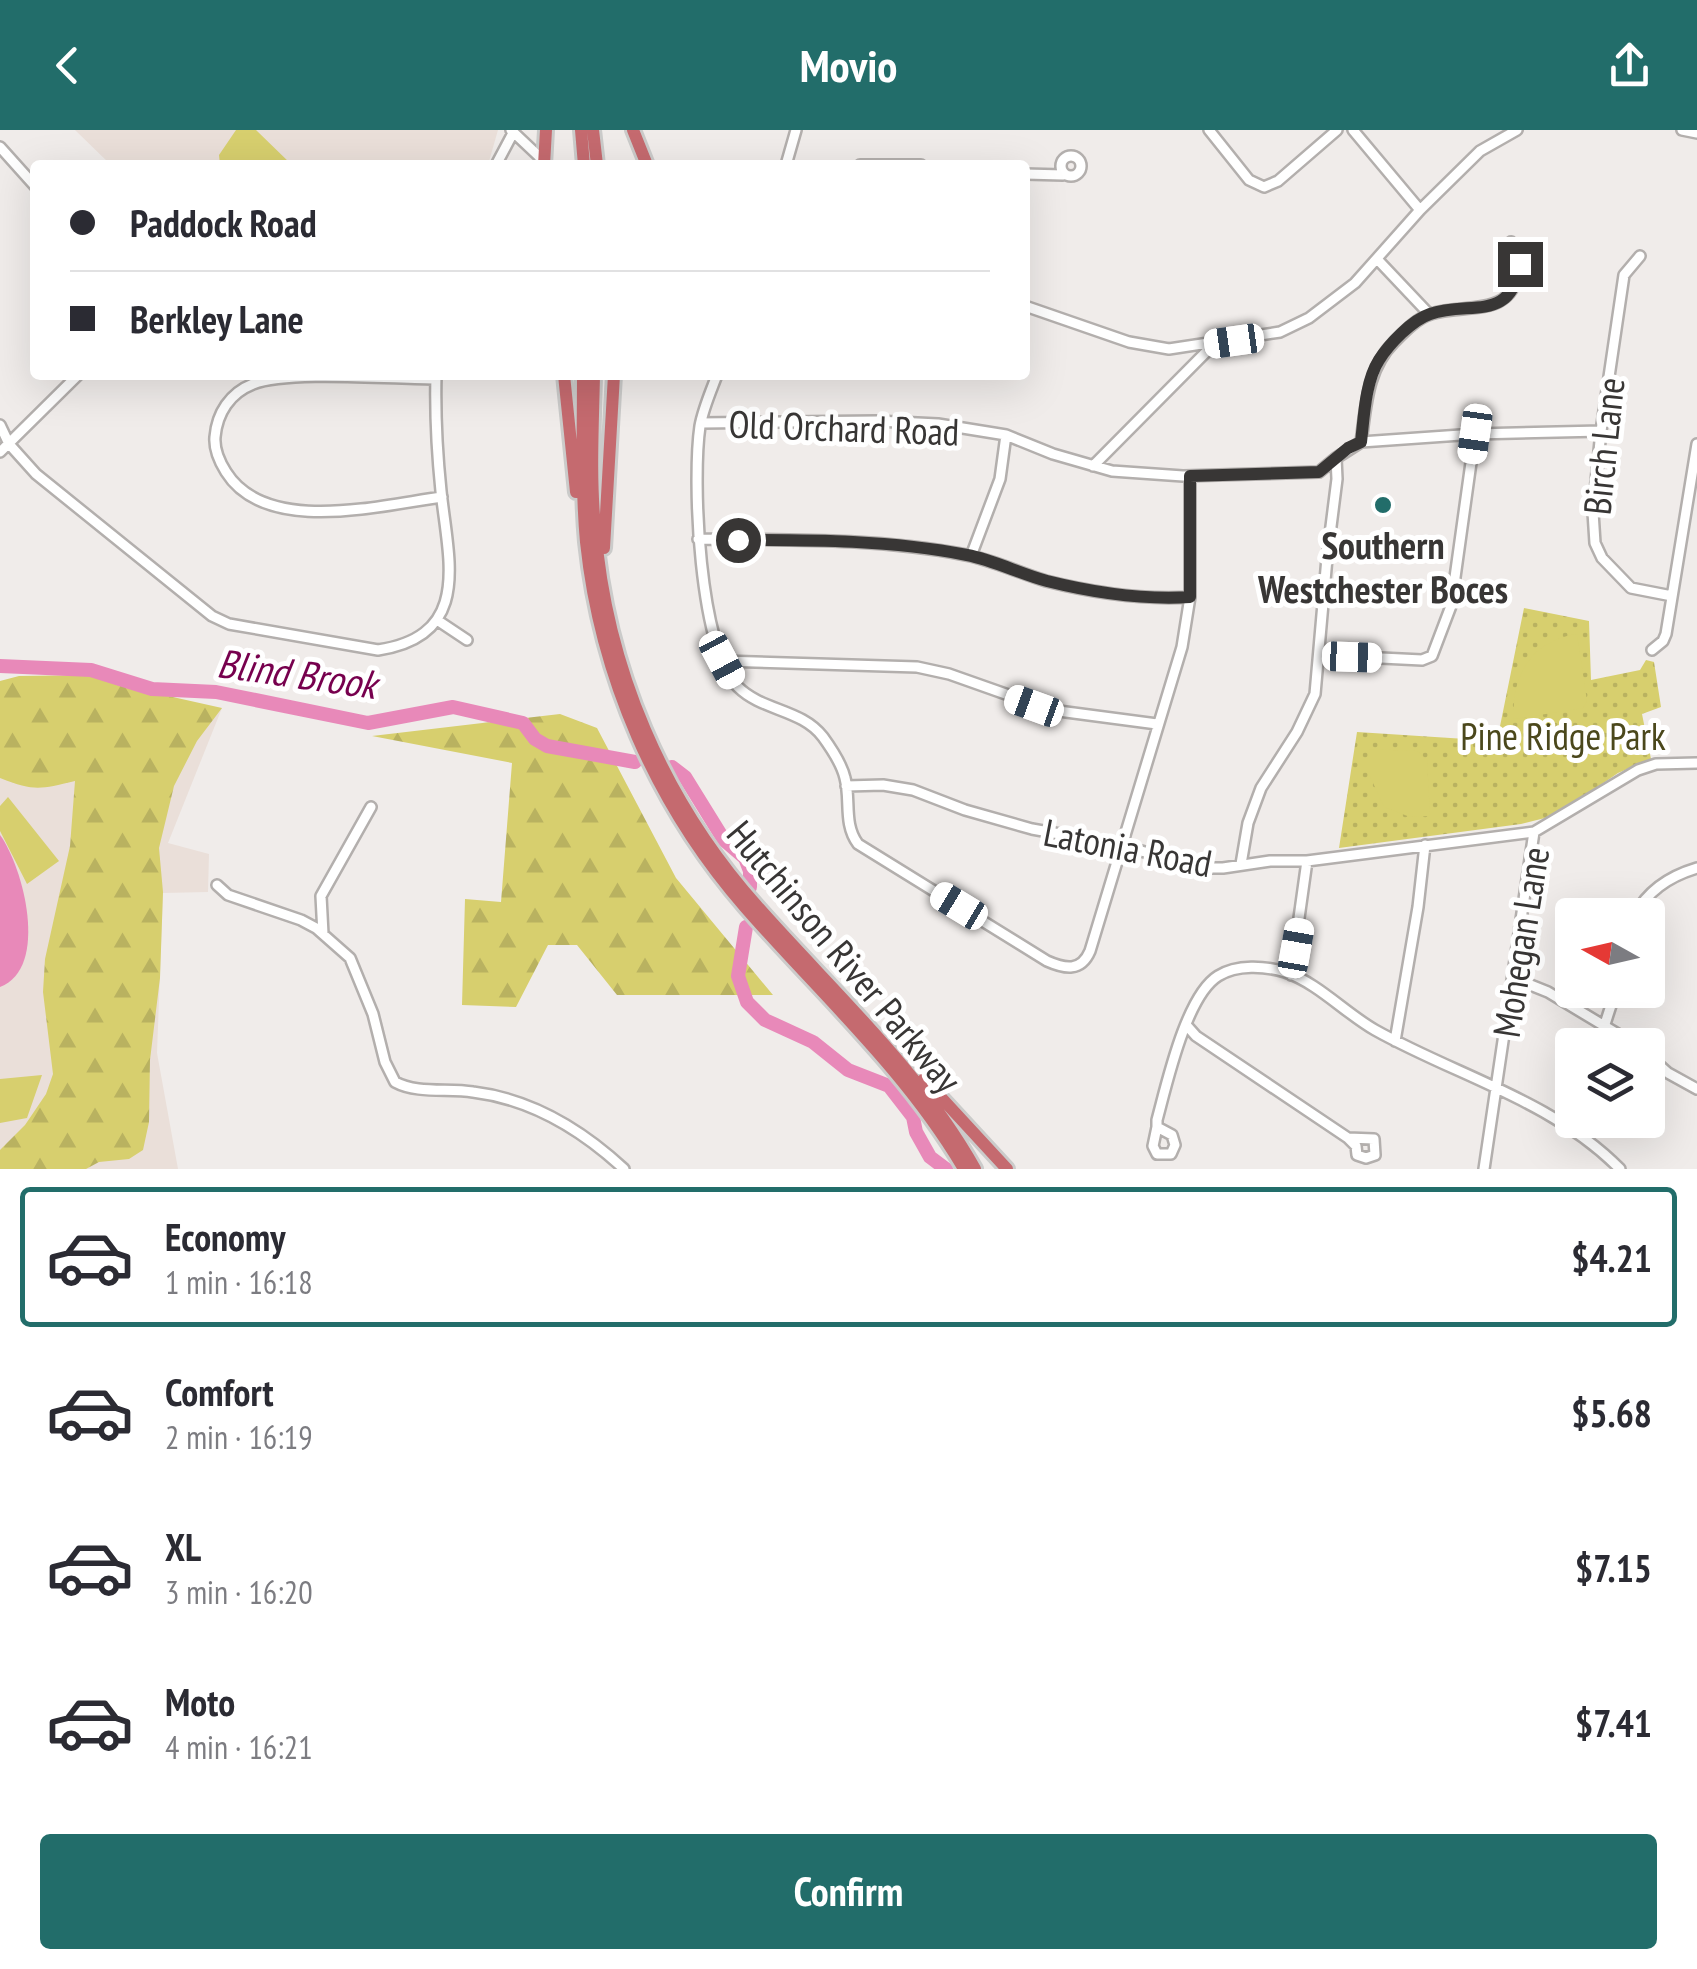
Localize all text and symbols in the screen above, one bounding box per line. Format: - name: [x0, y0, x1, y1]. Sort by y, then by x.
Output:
- text: Movio: [800, 36, 897, 94]
- icon: back: [40, 38, 95, 93]
- icon: share: [1602, 38, 1657, 93]
- text: Paddock Road: [130, 198, 317, 247]
- route end: [1498, 242, 1543, 287]
- text: Berkley Lane: [130, 294, 304, 343]
- car: [1202, 322, 1266, 360]
- street label: Birch Lane: [1571, 375, 1635, 517]
- street label: Old Orchard Road: [728, 398, 960, 456]
- car: [1456, 402, 1494, 466]
- marker: Southern Westchester Boces: [1372, 494, 1394, 516]
- route start: [716, 518, 761, 563]
- place label: Southern Westchester Boces: [1257, 520, 1508, 613]
- car: [695, 626, 749, 694]
- water label: Blind Brook: [214, 636, 384, 711]
- car: [1321, 641, 1383, 673]
- car: [1001, 682, 1067, 730]
- park label: Pine Ridge Park: [1460, 711, 1666, 760]
- street label: Latonia Road: [1040, 807, 1216, 887]
- street label: Hutchinson River Parkway: [717, 810, 973, 1103]
- street label: Mohegan Lane: [1481, 843, 1559, 1041]
- car: [926, 878, 992, 934]
- north arrow: [1555, 898, 1665, 1008]
- map controls: [1555, 898, 1665, 1138]
- car: [1276, 916, 1316, 980]
- button: layers: [1555, 1028, 1665, 1138]
- icon: car: [45, 1212, 135, 1302]
- text: Economy: [165, 1212, 285, 1261]
- text: $4.21: [1571, 1233, 1652, 1282]
- text: 1 min · 16:18: [165, 1261, 313, 1303]
- icon: car: [45, 1367, 135, 1457]
- text: Comfort: [165, 1367, 274, 1416]
- text: $5.68: [1571, 1388, 1652, 1437]
- text: 2 min · 16:19: [165, 1416, 313, 1458]
- icon: car: [45, 1522, 135, 1612]
- text: XL: [165, 1522, 201, 1571]
- text: $7.15: [1575, 1543, 1652, 1592]
- text: 3 min · 16:20: [165, 1571, 313, 1613]
- icon: car: [45, 1677, 135, 1767]
- text: Moto: [165, 1677, 235, 1726]
- text: $7.41: [1575, 1698, 1652, 1747]
- text: 4 min · 16:21: [165, 1726, 313, 1768]
- button: Confirm: [40, 1834, 1657, 1949]

